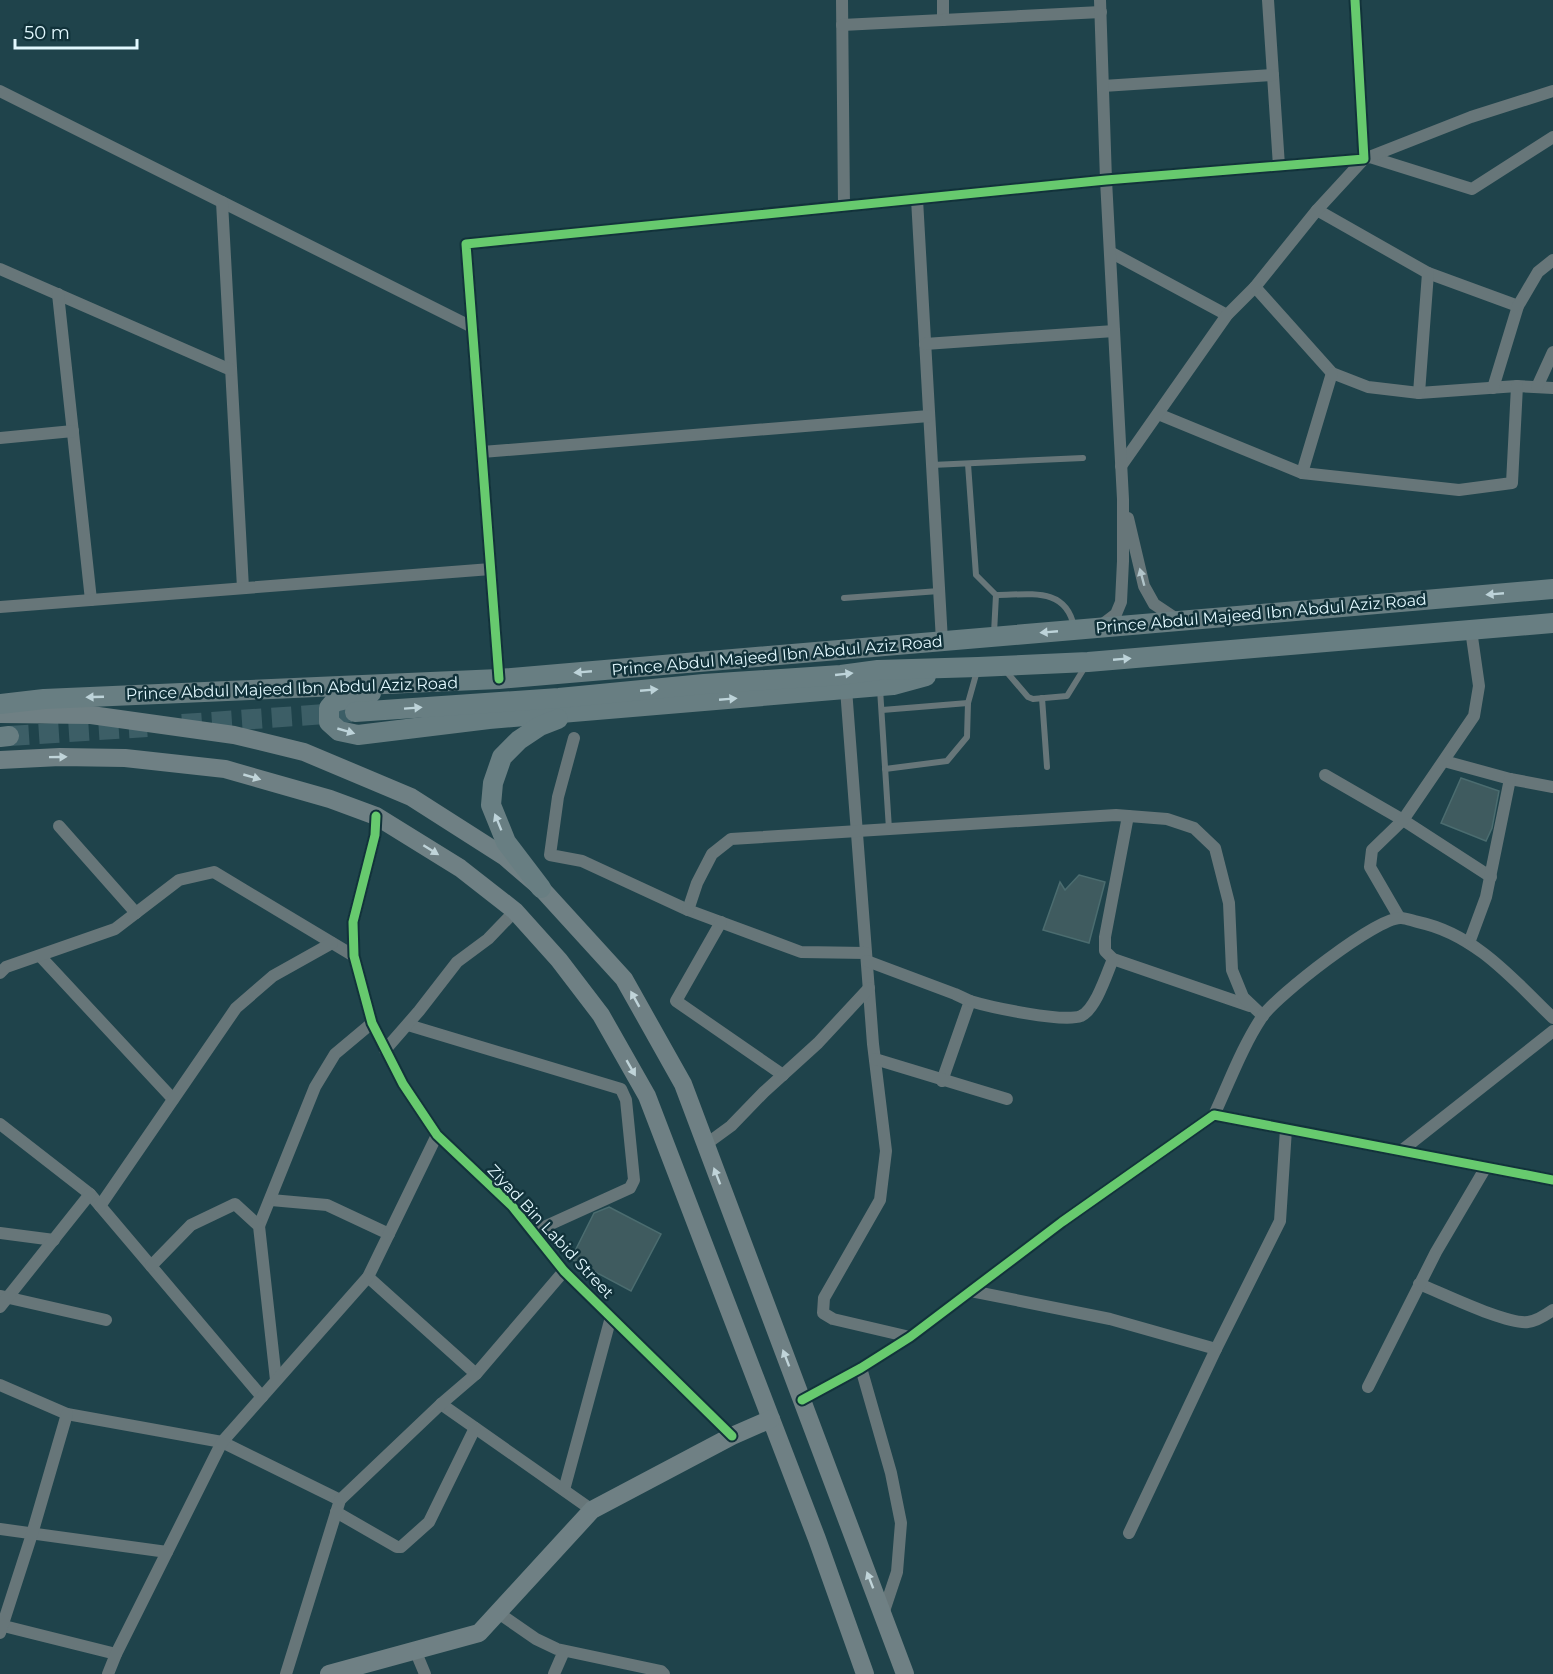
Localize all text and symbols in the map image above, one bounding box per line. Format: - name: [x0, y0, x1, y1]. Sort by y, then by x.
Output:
- scale bar: [15, 12, 136, 50]
- text: 50 m: [24, 22, 70, 44]
- one-way arrow: [1137, 568, 1146, 586]
- one-way arrow: [1485, 589, 1504, 598]
- street label: Prince Abdul Majeed Ibn Abdul Aziz Road: [1095, 590, 1427, 637]
- one-way arrow: [1040, 627, 1059, 637]
- street label: Prince Abdul Majeed Ibn Abdul Aziz Road: [611, 632, 943, 679]
- one-way arrow: [1112, 654, 1131, 664]
- one-way arrow: [574, 667, 593, 677]
- one-way arrow: [834, 669, 853, 679]
- street label: Prince Abdul Majeed Ibn Abdul Aziz Road: [126, 673, 458, 704]
- one-way arrow: [640, 685, 659, 695]
- one-way arrow: [85, 692, 104, 701]
- one-way arrow: [718, 694, 737, 704]
- one-way arrow: [403, 703, 422, 713]
- one-way arrow: [337, 727, 355, 737]
- one-way arrow: [49, 752, 68, 762]
- one-way arrow: [243, 773, 261, 782]
- one-way arrow: [493, 813, 503, 831]
- one-way arrow: [423, 845, 439, 856]
- one-way arrow: [630, 991, 641, 1007]
- one-way arrow: [626, 1060, 636, 1077]
- street label: Ziyad Bin Labid Street: [484, 1160, 618, 1303]
- one-way arrow: [712, 1167, 721, 1185]
- one-way arrow: [781, 1349, 790, 1367]
- one-way arrow: [865, 1571, 874, 1589]

